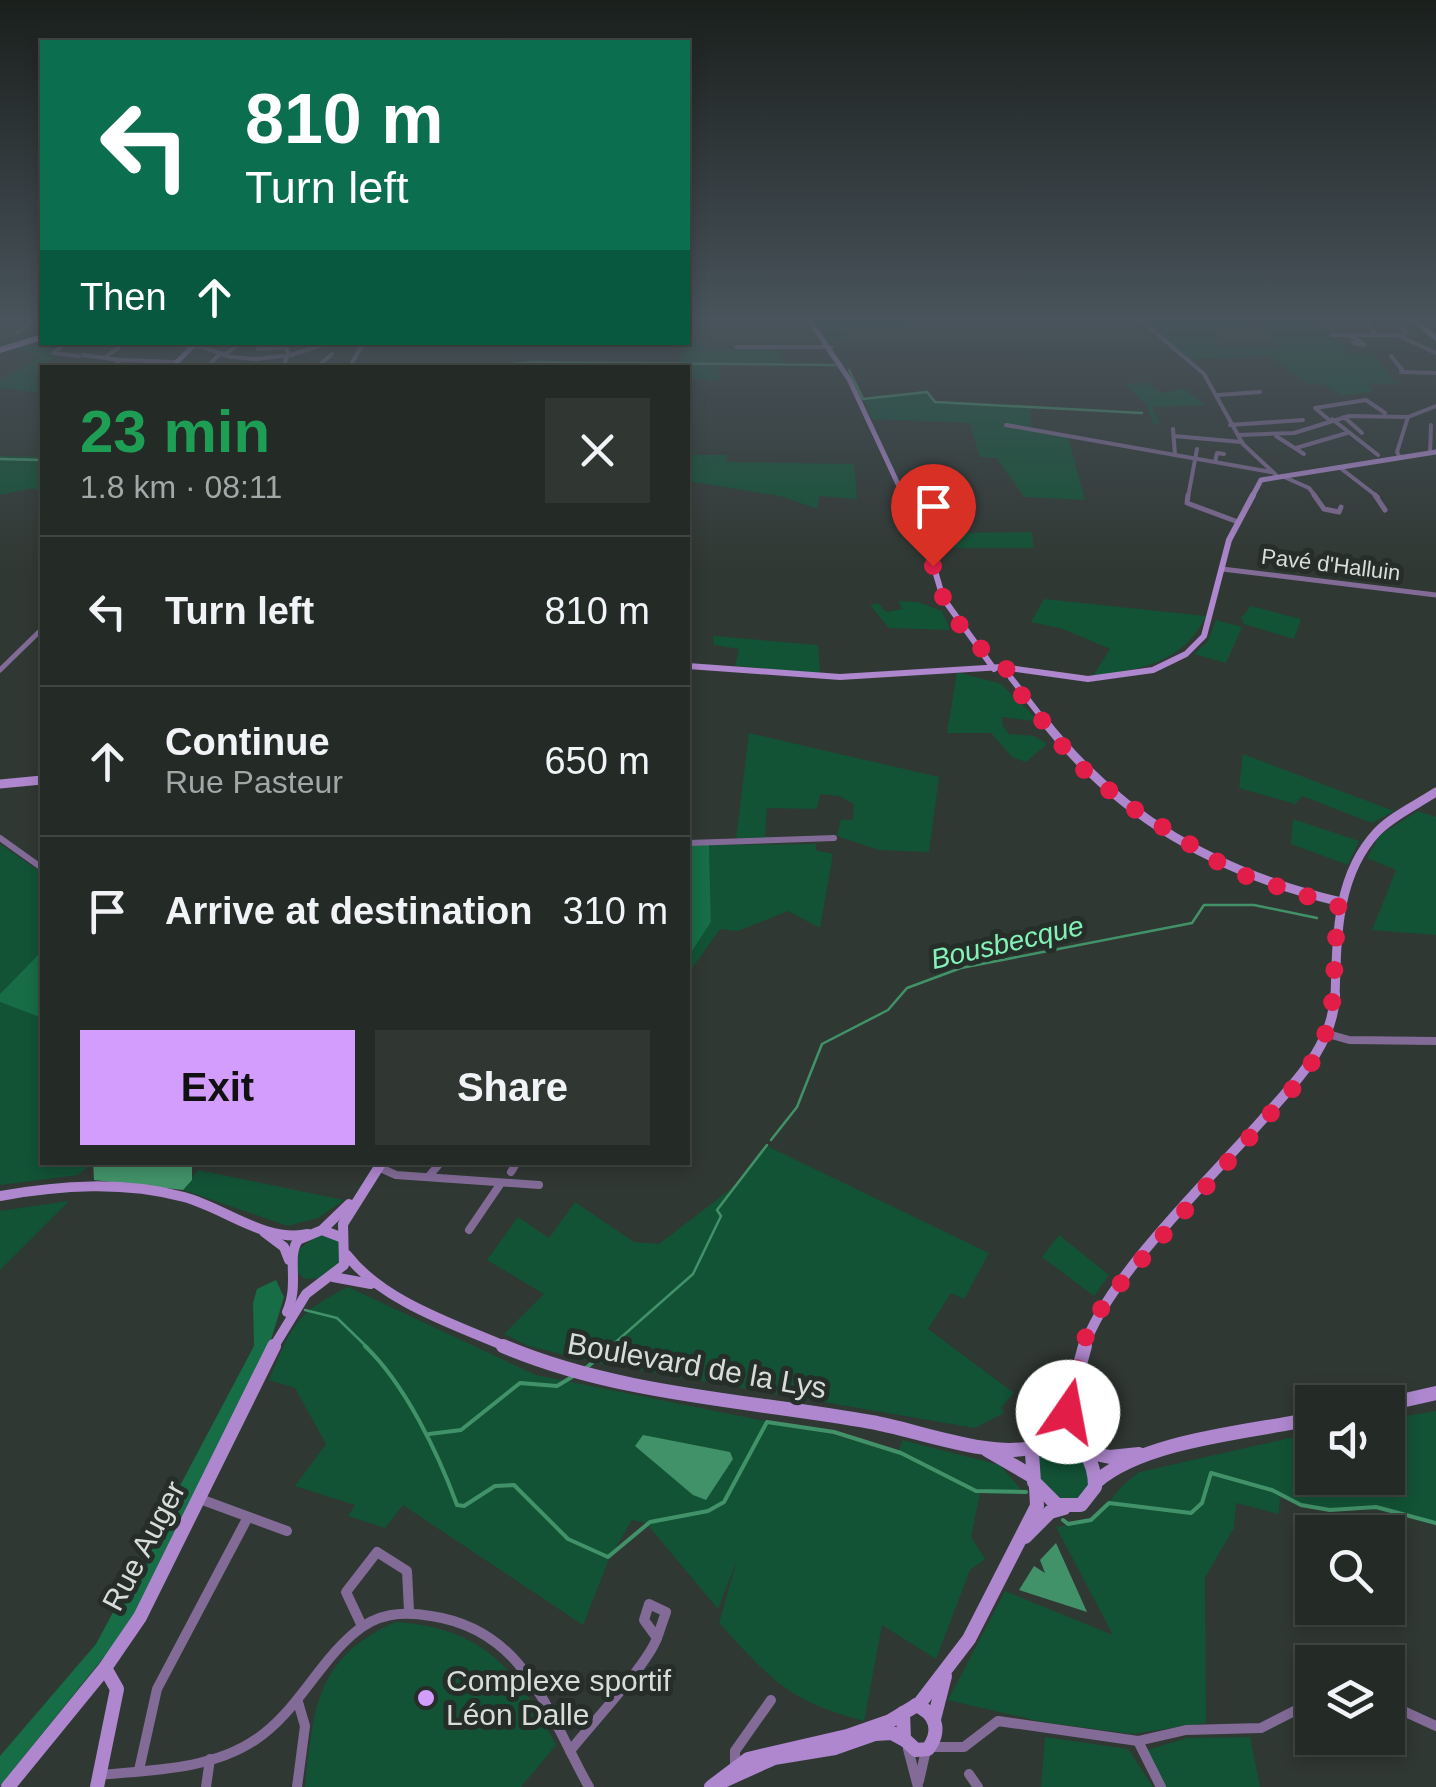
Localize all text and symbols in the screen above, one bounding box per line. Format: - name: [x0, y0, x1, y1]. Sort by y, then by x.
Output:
- icon: left: [80, 80, 210, 210]
- text: 810 m: [245, 80, 443, 158]
- text: Turn left: [245, 162, 408, 213]
- icon: ahead: [187, 270, 242, 325]
- text: Then: [80, 276, 167, 318]
- text: 23 min: [80, 398, 270, 465]
- button: close: [545, 398, 650, 503]
- pin: [891, 464, 976, 567]
- text: 1.8 km · 08:11: [80, 469, 282, 505]
- icon: arrive: [906, 479, 961, 534]
- street label: Pavé d'Halluin: [1260, 544, 1402, 585]
- icon: left: [80, 584, 135, 639]
- text: Turn left: [165, 590, 314, 632]
- text: 810 m: [544, 590, 650, 632]
- text: Continue: [165, 721, 330, 763]
- icon: ahead: [80, 734, 135, 789]
- text: 650 m: [544, 740, 650, 782]
- text: Rue Pasteur: [165, 764, 343, 800]
- icon: arrive: [80, 884, 135, 939]
- text: Arrive at destination: [165, 890, 532, 932]
- text: 310 m: [562, 890, 668, 932]
- water label: Bousbecque: [928, 910, 1086, 975]
- button: Exit: [80, 1030, 355, 1145]
- button: Share: [375, 1030, 650, 1145]
- street label: Boulevard de la Lys: [565, 1326, 829, 1405]
- position arrow: [1016, 1360, 1120, 1464]
- map controls: [1295, 1385, 1405, 1755]
- button: sound: [1295, 1385, 1405, 1495]
- street label: Rue Auger: [96, 1475, 191, 1616]
- button: search: [1295, 1515, 1405, 1625]
- button: layers: [1295, 1645, 1405, 1755]
- place label: Complexe sportif Léon Dalle: [446, 1664, 672, 1731]
- marker: Complexe sportif Léon Dalle: [415, 1687, 437, 1709]

